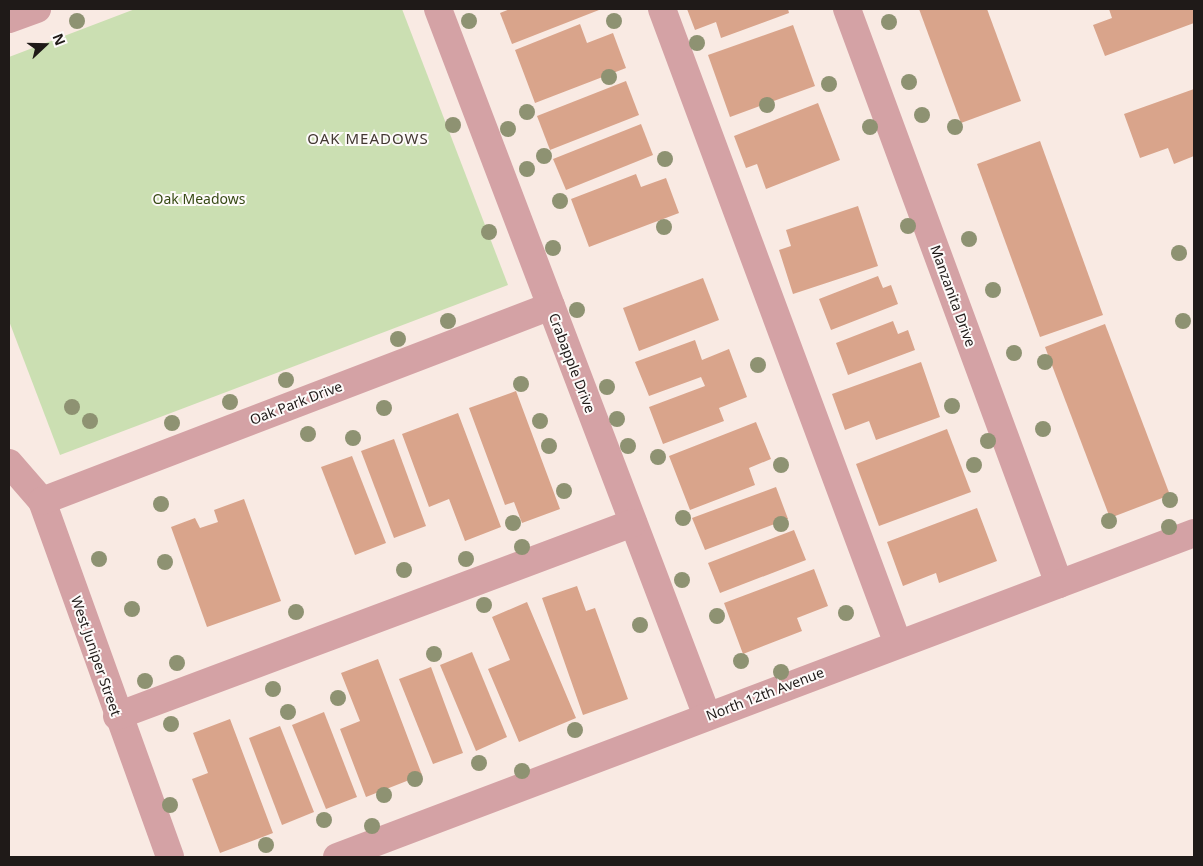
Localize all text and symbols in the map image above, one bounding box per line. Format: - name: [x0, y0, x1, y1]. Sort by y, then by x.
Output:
- north arrow: [20, 20, 70, 70]
- text: N: [49, 31, 70, 48]
- district label: OAK MEADOWS: [306, 130, 430, 148]
- park label: Oak Meadows: [153, 191, 245, 207]
- street label: Manzanita Drive: [927, 243, 979, 349]
- street label: Crabapple Drive: [545, 311, 599, 415]
- street label: Oak Park Drive: [247, 378, 345, 428]
- street label: West Juniper Street: [68, 594, 124, 718]
- street label: North 12th Avenue: [704, 664, 826, 724]

